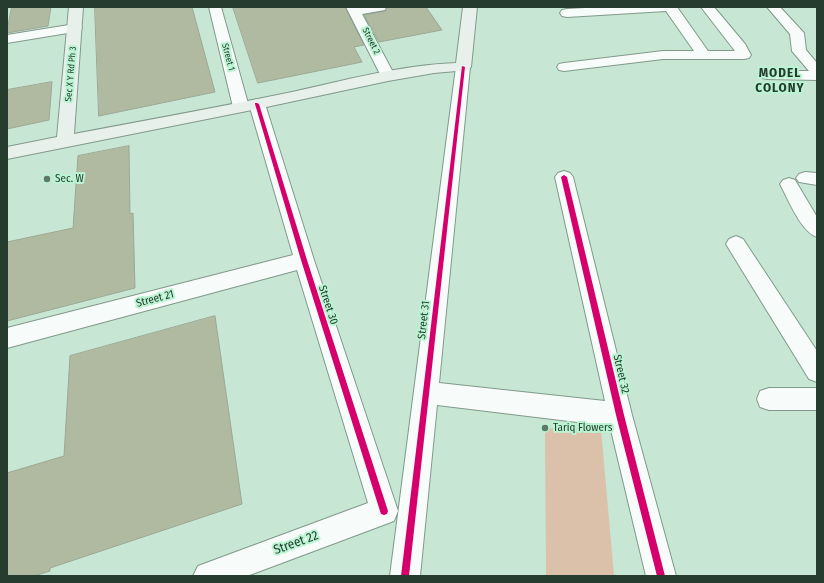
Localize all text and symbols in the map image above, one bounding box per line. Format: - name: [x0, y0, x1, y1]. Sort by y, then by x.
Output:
- street label: Street 2: [360, 26, 382, 56]
- street label: Street 1: [219, 42, 237, 72]
- street label: Sec X Y Rd Ph 3: [63, 46, 79, 102]
- district label: MODEL COLONY: [755, 65, 805, 96]
- place label: Sec. W: [55, 172, 84, 186]
- marker: Sec. W: [42, 174, 52, 184]
- street label: Street 30: [315, 284, 341, 326]
- street label: Street 21: [135, 288, 175, 310]
- street label: Street 31: [415, 300, 433, 340]
- street label: Street 32: [610, 353, 632, 395]
- place label: Tariq Flowers: [553, 421, 612, 435]
- marker: Tariq Flowers: [540, 423, 550, 433]
- street label: Street 22: [271, 528, 321, 558]

